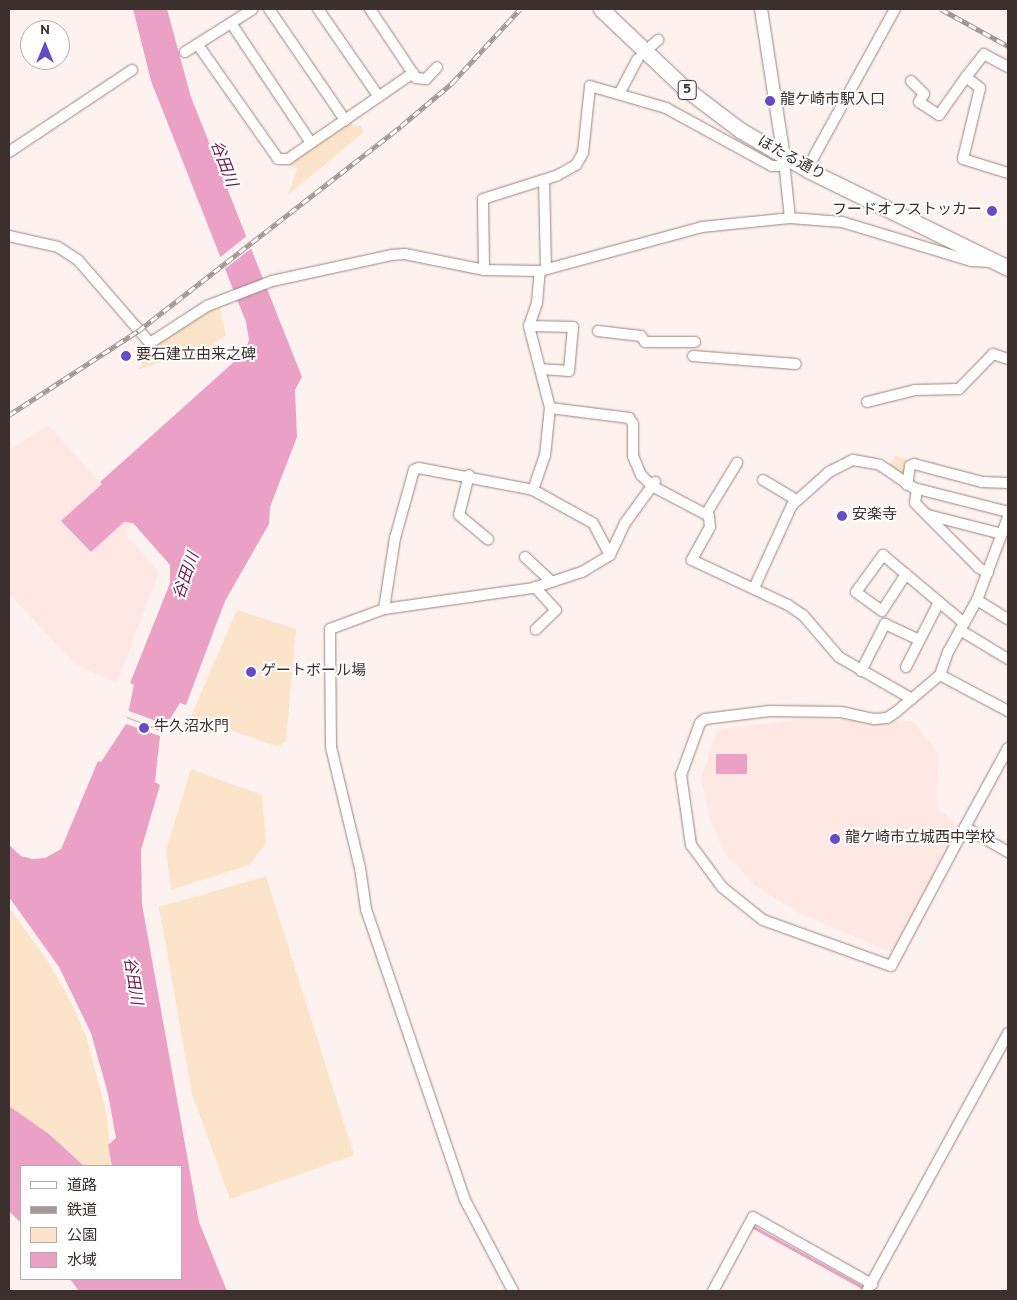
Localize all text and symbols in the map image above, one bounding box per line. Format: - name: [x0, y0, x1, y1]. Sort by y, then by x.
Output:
- north arrow: [20, 20, 70, 70]
- text: N: [40, 22, 50, 39]
- road number: 5: [677, 78, 697, 102]
- place label: 龍ケ崎市駅入口: [780, 92, 885, 110]
- marker: 龍ケ崎市駅入口: [764, 95, 776, 107]
- street label: ほたる通り: [754, 133, 828, 185]
- water label: 谷田川: [205, 138, 241, 190]
- place label: フードオフストッカー: [832, 202, 982, 220]
- marker: フードオフストッカー: [986, 205, 998, 217]
- place label: 要石建立由来之碑: [136, 347, 256, 365]
- marker: 要石建立由来之碑: [120, 350, 132, 362]
- place label: 安楽寺: [852, 507, 897, 525]
- marker: 安楽寺: [836, 510, 848, 522]
- water label: 谷田川: [170, 550, 204, 602]
- place label: ゲートボール場: [261, 663, 366, 681]
- marker: ゲートボール場: [245, 666, 257, 678]
- place label: 牛久沼水門: [154, 719, 229, 737]
- marker: 牛久沼水門: [138, 722, 150, 734]
- place label: 龍ケ崎市立城西中学校: [845, 830, 995, 848]
- marker: 龍ケ崎市立城西中学校: [829, 833, 841, 845]
- water label: 谷田川: [119, 956, 145, 1006]
- legend: [20, 1165, 182, 1280]
- text: 道路: [67, 1177, 97, 1196]
- text: 鉄道: [67, 1202, 97, 1221]
- text: 公園: [67, 1227, 97, 1246]
- text: 水域: [67, 1252, 97, 1271]

